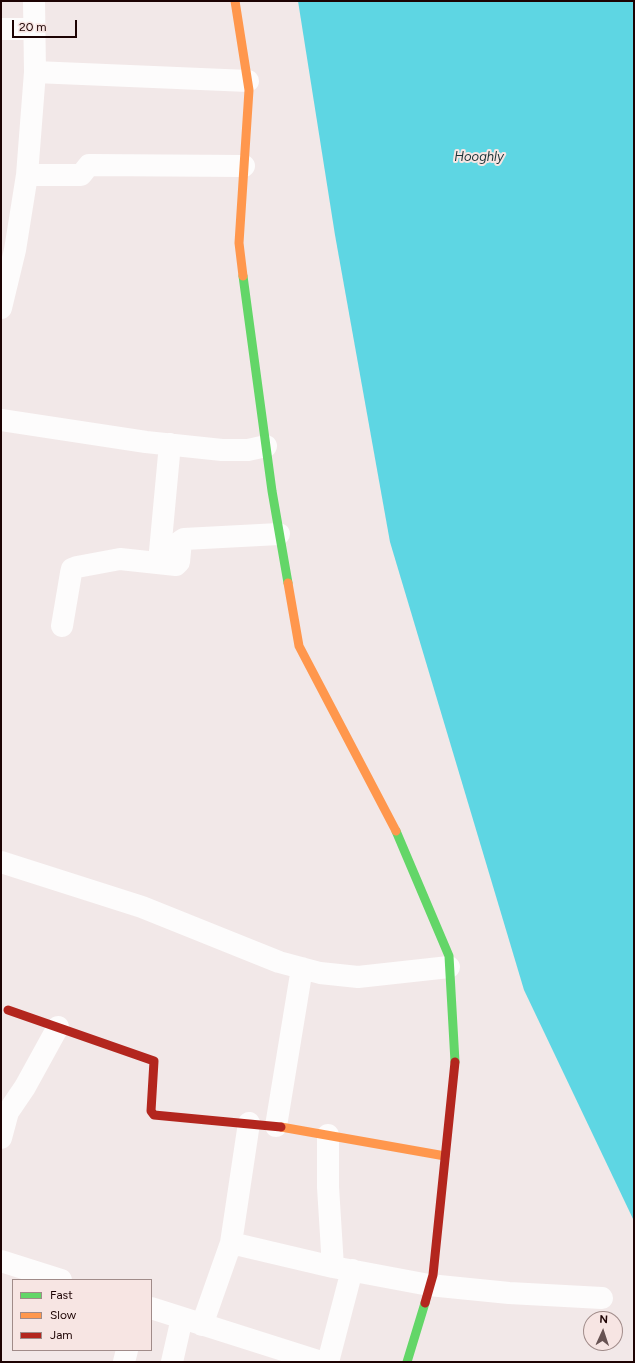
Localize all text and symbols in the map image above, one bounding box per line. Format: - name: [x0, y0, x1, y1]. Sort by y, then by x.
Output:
- scale bar: [14, 12, 79, 38]
- text: 20 m: [19, 20, 47, 34]
- water label: Hooghly: [454, 149, 504, 165]
- legend: [12, 1279, 152, 1351]
- text: Fast: [50, 1288, 73, 1302]
- text: Slow: [50, 1308, 76, 1322]
- north arrow: [583, 1311, 623, 1351]
- text: N: [599, 1313, 608, 1326]
- text: Jam: [50, 1328, 73, 1342]

